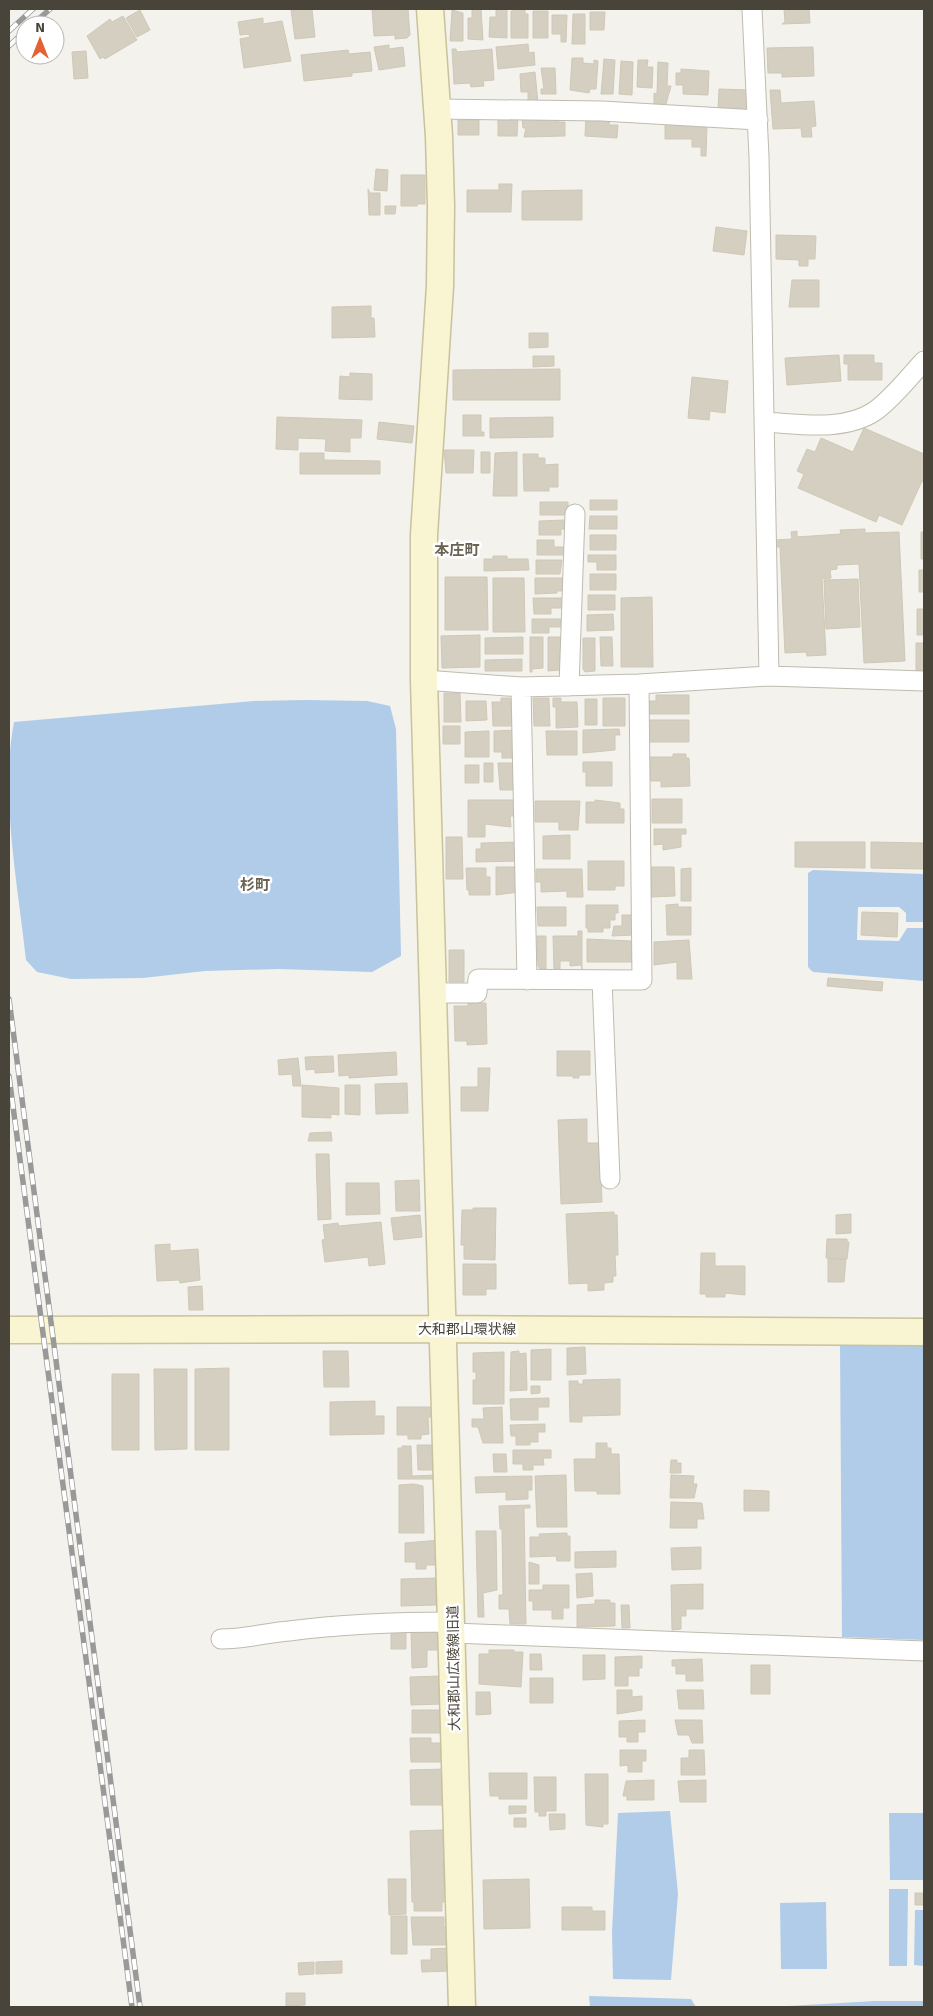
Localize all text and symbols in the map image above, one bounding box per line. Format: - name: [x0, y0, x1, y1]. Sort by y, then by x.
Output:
- north arrow: [15, 15, 65, 65]
- text: N: [35, 19, 45, 36]
- district label: 本庄町: [434, 541, 480, 559]
- district label: 杉町: [240, 876, 270, 894]
- street label: 大和郡山環状線: [418, 1321, 516, 1338]
- street label: 大和郡山広陵線旧道: [444, 1605, 464, 1731]

